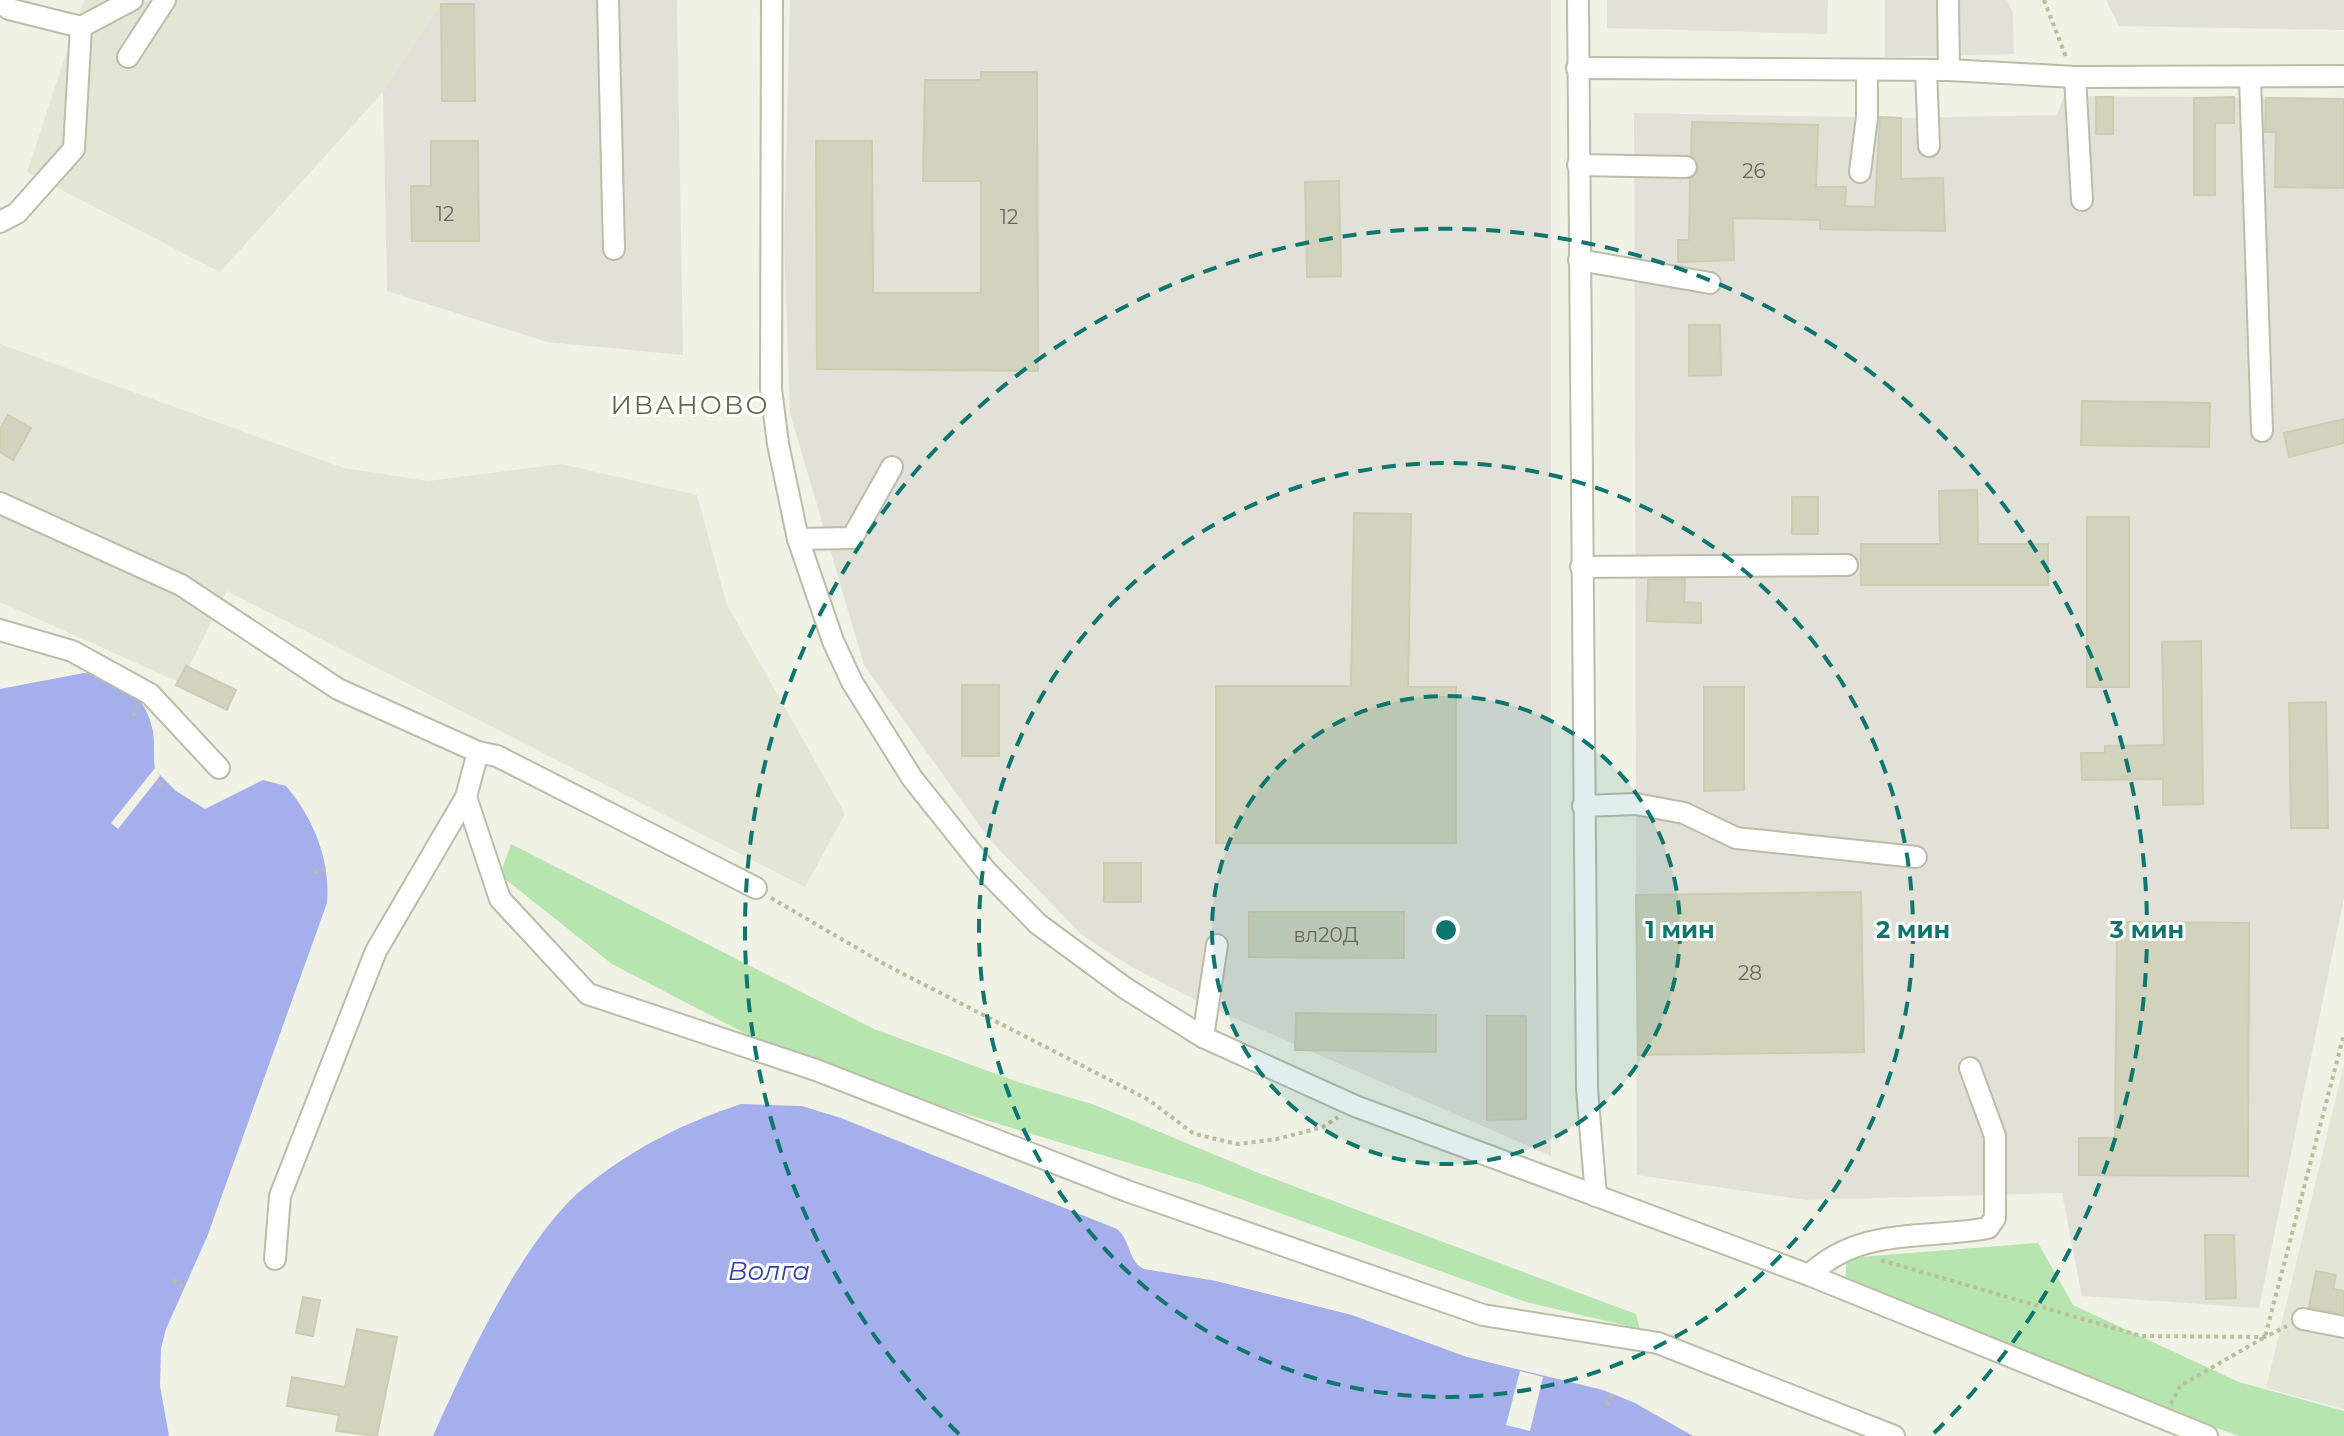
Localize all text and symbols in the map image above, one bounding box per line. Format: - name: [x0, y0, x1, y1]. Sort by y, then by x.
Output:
- house number: 26: [1742, 159, 1766, 183]
- house number: 12: [436, 202, 454, 226]
- house number: 12: [1000, 205, 1018, 229]
- district label: ИВАНОВО: [610, 389, 770, 421]
- text: 1 мин: [1645, 915, 1715, 944]
- text: 2 мин: [1876, 915, 1950, 944]
- text: 3 мин: [2109, 915, 2184, 944]
- centre of rings: [1432, 916, 1460, 944]
- house number: вл20Д: [1293, 923, 1359, 947]
- house number: 28: [1738, 961, 1762, 985]
- water label: Волга: [728, 1255, 810, 1287]

